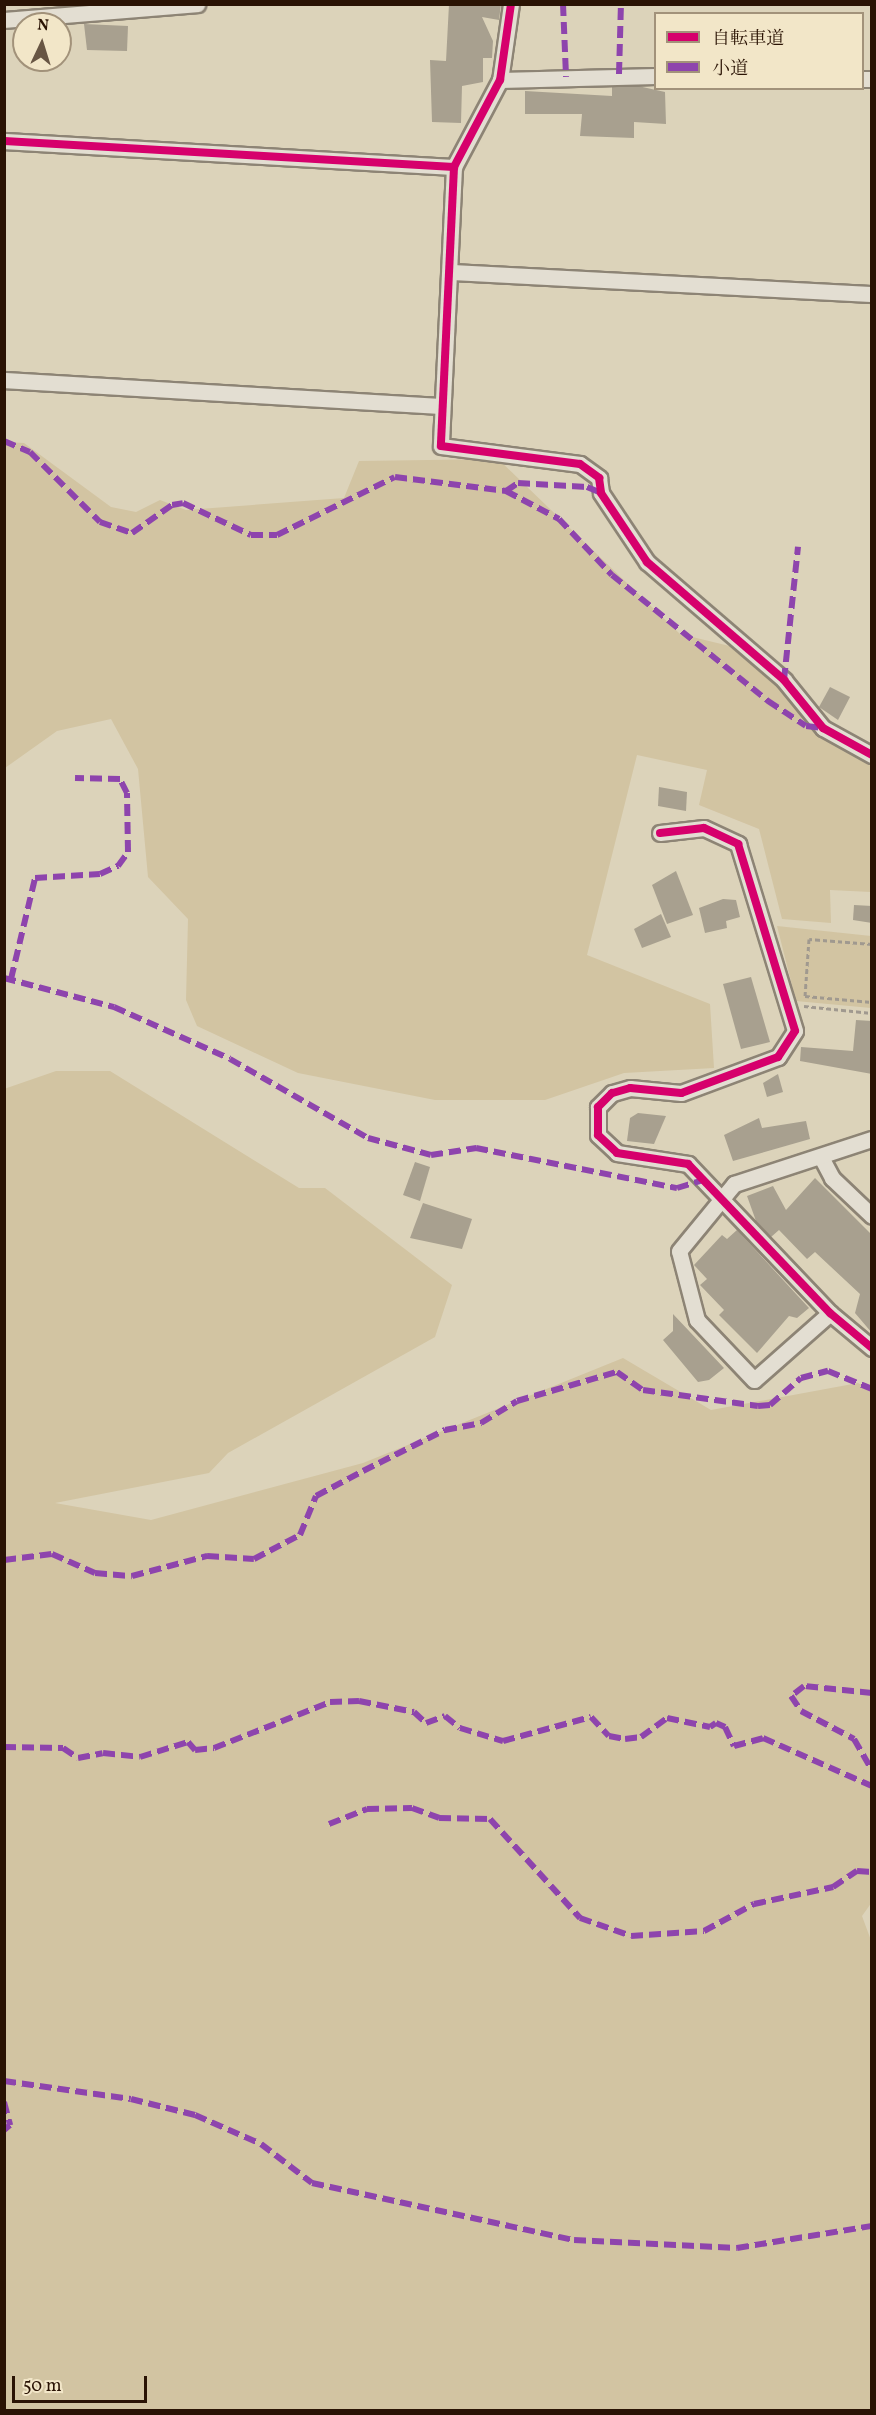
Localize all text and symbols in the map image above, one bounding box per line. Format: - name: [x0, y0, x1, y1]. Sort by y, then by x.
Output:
- north arrow: [12, 12, 72, 72]
- legend: [654, 12, 864, 90]
- text: N: [37, 15, 50, 37]
- text: 自転車道: [712, 27, 784, 52]
- text: 小道: [712, 57, 748, 82]
- scale bar: [15, 2364, 150, 2402]
- text: 50 m: [23, 2374, 62, 2399]

